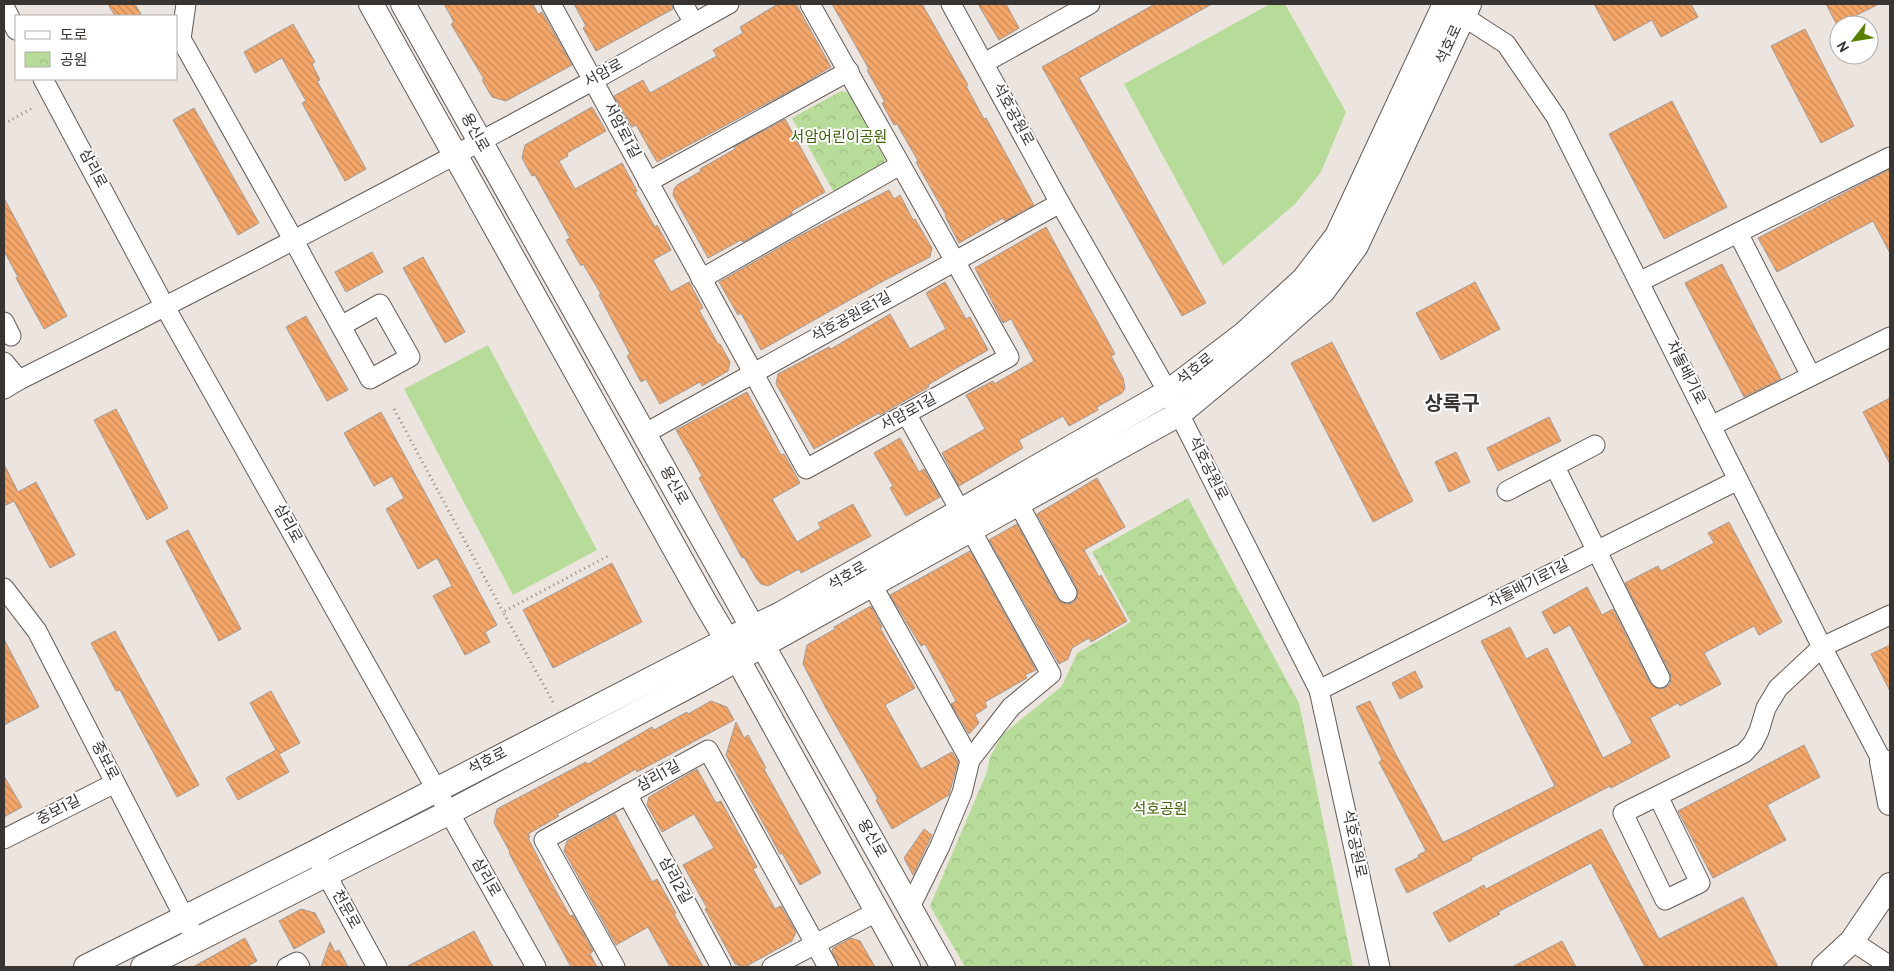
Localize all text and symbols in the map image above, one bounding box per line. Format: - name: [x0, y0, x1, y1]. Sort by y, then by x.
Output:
- legend: [15, 15, 178, 80]
- north arrow: [1829, 15, 1879, 65]
- street label: 석호로: [1433, 22, 1467, 68]
- text: 도로: [60, 27, 88, 46]
- text: N: [1834, 37, 1854, 55]
- text: 공원: [60, 52, 88, 71]
- street label: 서암로: [581, 56, 627, 92]
- street label: 석호공원로: [987, 80, 1037, 150]
- street label: 서암로1길: [598, 100, 644, 162]
- street label: 용신로: [456, 110, 492, 156]
- park label: 서암어린이공원: [791, 129, 887, 148]
- street label: 삼리로: [74, 146, 110, 192]
- street label: 석호공원로1길: [809, 288, 895, 348]
- street label: 차돌배기로: [1661, 338, 1709, 408]
- street label: 석호로: [1174, 350, 1218, 390]
- street label: 서암로1길: [878, 390, 940, 436]
- district label: 상록구: [1424, 392, 1480, 418]
- street label: 석호공원로: [1183, 434, 1231, 504]
- street label: 용신로: [655, 463, 691, 509]
- street label: 삼리로: [269, 501, 305, 547]
- street label: 차돌배기로1길: [1485, 556, 1573, 614]
- street label: 석호로: [825, 558, 871, 596]
- street label: 중보로: [86, 738, 122, 784]
- street label: 석호로: [465, 744, 511, 780]
- street label: 삼리1길: [634, 757, 684, 797]
- street label: 중보1길: [34, 792, 84, 830]
- park label: 석호공원: [1132, 801, 1188, 820]
- street label: 석호공원로: [1337, 808, 1369, 880]
- street label: 용신로: [852, 816, 890, 862]
- street label: 삼리2길: [653, 854, 695, 908]
- street label: 삼리로: [466, 855, 504, 901]
- street label: 천문로: [327, 887, 364, 933]

